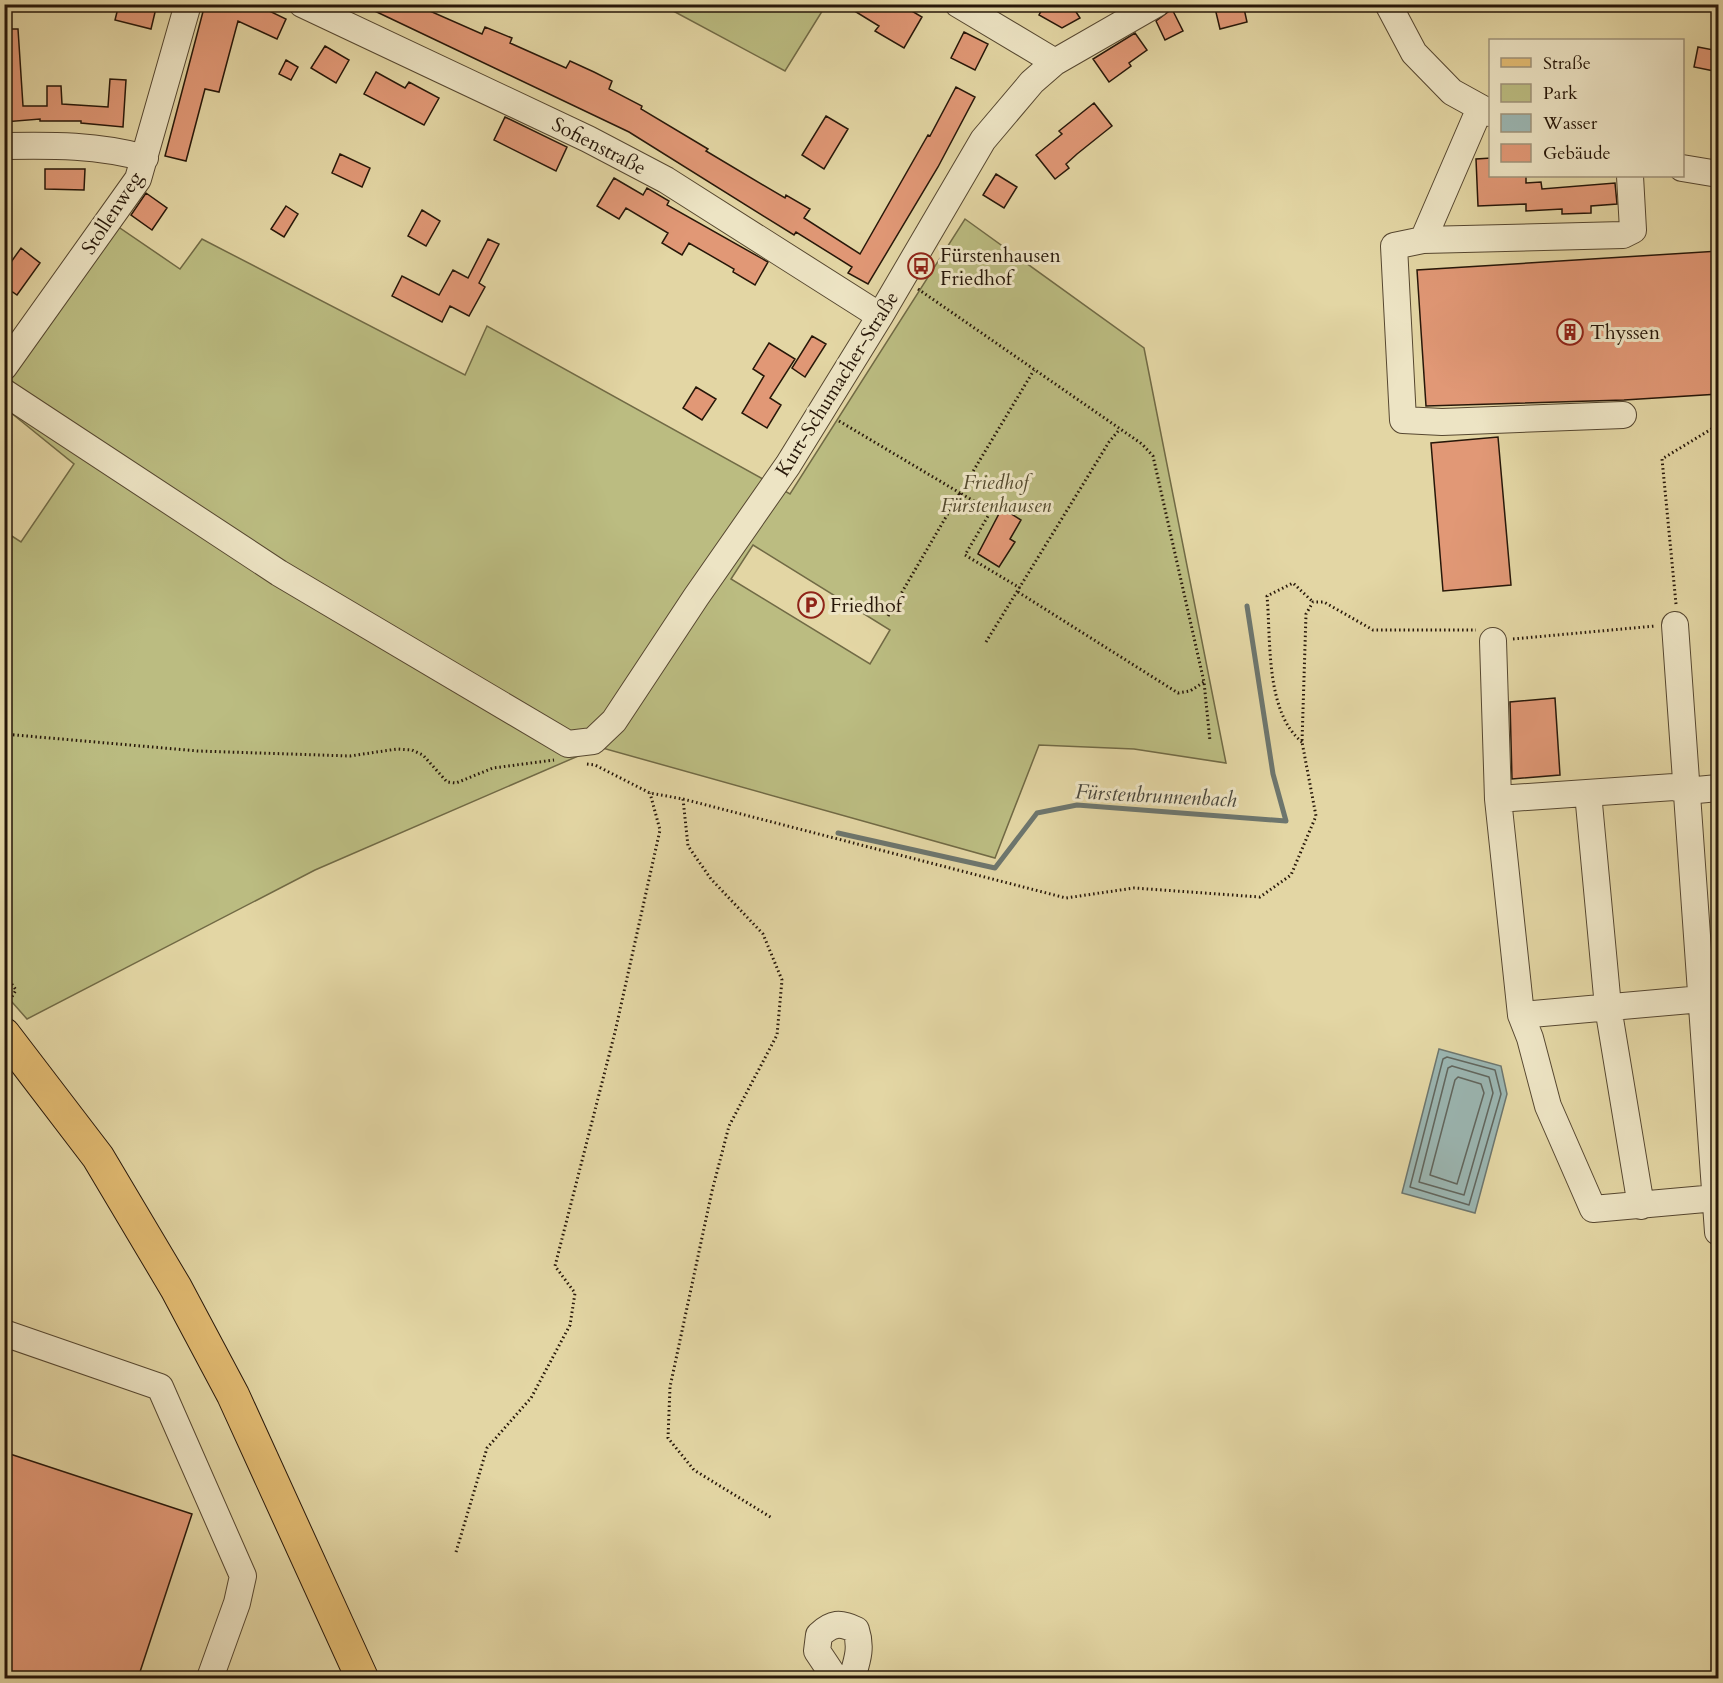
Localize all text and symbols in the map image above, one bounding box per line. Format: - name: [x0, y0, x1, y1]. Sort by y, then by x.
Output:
- legend: [1489, 39, 1684, 177]
- text: Straße: [1543, 51, 1591, 76]
- text: Park: [1543, 81, 1578, 106]
- street label: Sofienstraße: [547, 111, 651, 181]
- text: Wasser: [1542, 111, 1598, 136]
- text: Gebäude: [1543, 141, 1611, 166]
- street label: Stollenweg: [75, 166, 149, 260]
- place label: Fürstenhausen Friedhof: [940, 242, 1061, 292]
- bus stop icon: Fürstenhausen Friedhof: [906, 251, 936, 281]
- street label: Kurt-Schumacher-Straße: [769, 286, 905, 482]
- building icon: Thyssen: [1555, 317, 1585, 347]
- place label: Thyssen: [1590, 319, 1661, 346]
- park label: Friedhof Fürstenhausen: [941, 469, 1052, 519]
- parking icon: Friedhof: [796, 590, 826, 620]
- place label: Friedhof: [830, 592, 905, 619]
- water label: Fürstenbrunnenbach: [1074, 777, 1238, 815]

